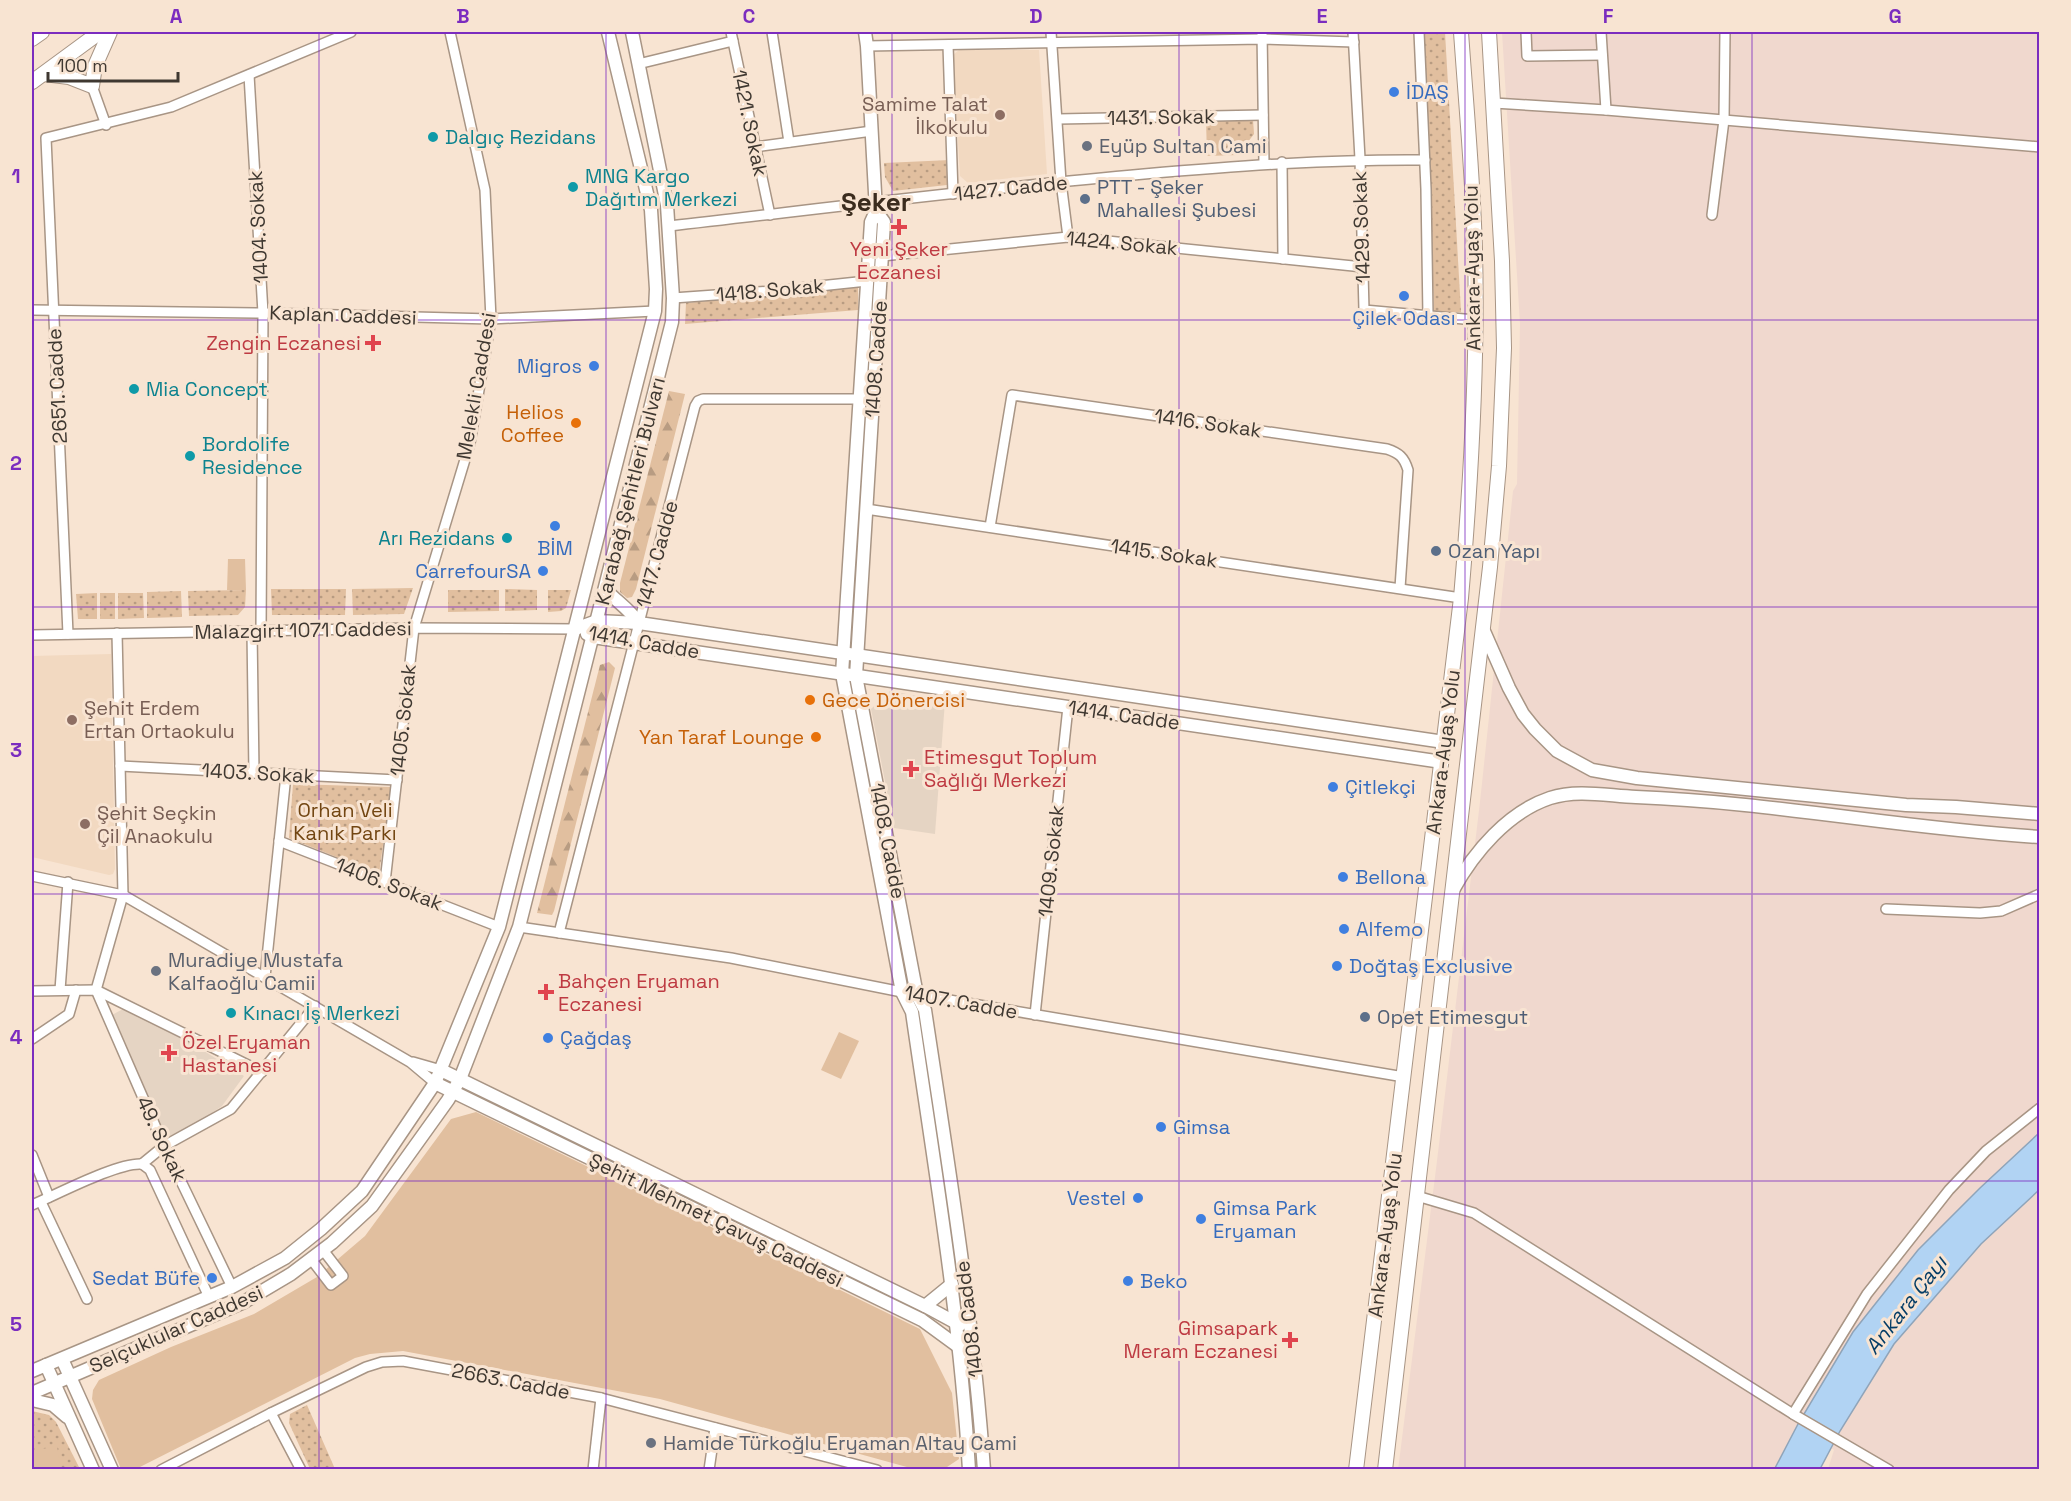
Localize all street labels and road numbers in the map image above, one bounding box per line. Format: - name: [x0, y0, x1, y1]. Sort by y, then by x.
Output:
- street label: 1421. Sokak: [726, 67, 774, 179]
- street label: 1431. Sokak: [1107, 103, 1215, 131]
- street label: 1427. Cadde: [953, 169, 1069, 207]
- street label: 1404. Sokak: [242, 170, 274, 284]
- street label: 1429. Sokak: [1346, 170, 1376, 283]
- street label: Ankara-Ayaş Yolu: [1458, 185, 1486, 351]
- street label: 1424. Sokak: [1065, 225, 1179, 261]
- street label: 1418. Sokak: [715, 272, 825, 308]
- street label: Kaplan Caddesi: [269, 299, 417, 331]
- street label: 1408. Cadde: [859, 300, 893, 418]
- street label: Melekli Caddesi: [450, 311, 502, 461]
- street label: 2651. Cadde: [41, 328, 73, 444]
- street label: Karabağ Şehitleri Bulvarı: [589, 374, 671, 608]
- street label: 1416. Sokak: [1153, 403, 1263, 443]
- street label: 1417. Cadde: [630, 498, 684, 610]
- street label: 1415. Sokak: [1109, 533, 1219, 573]
- street label: Malazgirt 1071 Caddesi: [194, 615, 412, 645]
- street label: 1414. Cadde: [586, 619, 702, 665]
- street label: 1405. Sokak: [384, 662, 422, 777]
- street label: Ankara-Ayaş Yolu: [1420, 668, 1466, 836]
- street label: 1414. Cadde: [1067, 694, 1181, 736]
- street label: 1403. Sokak: [201, 757, 315, 789]
- street label: 1408. Cadde: [864, 781, 912, 901]
- street label: 1409. Sokak: [1032, 803, 1070, 918]
- street label: 1406. Sokak: [332, 852, 447, 916]
- street label: 1407. Cadde: [902, 979, 1020, 1025]
- street label: 49. Sokak: [131, 1092, 193, 1186]
- street label: Şehit Mehmet Çavuş Caddesi: [585, 1147, 847, 1293]
- street label: Ankara-Ayaş Yolu: [1362, 1151, 1408, 1319]
- street label: 1408. Cadde: [949, 1259, 989, 1379]
- street label: Selçuklular Caddesi: [85, 1279, 267, 1379]
- street label: 2663. Cadde: [450, 1357, 572, 1405]

